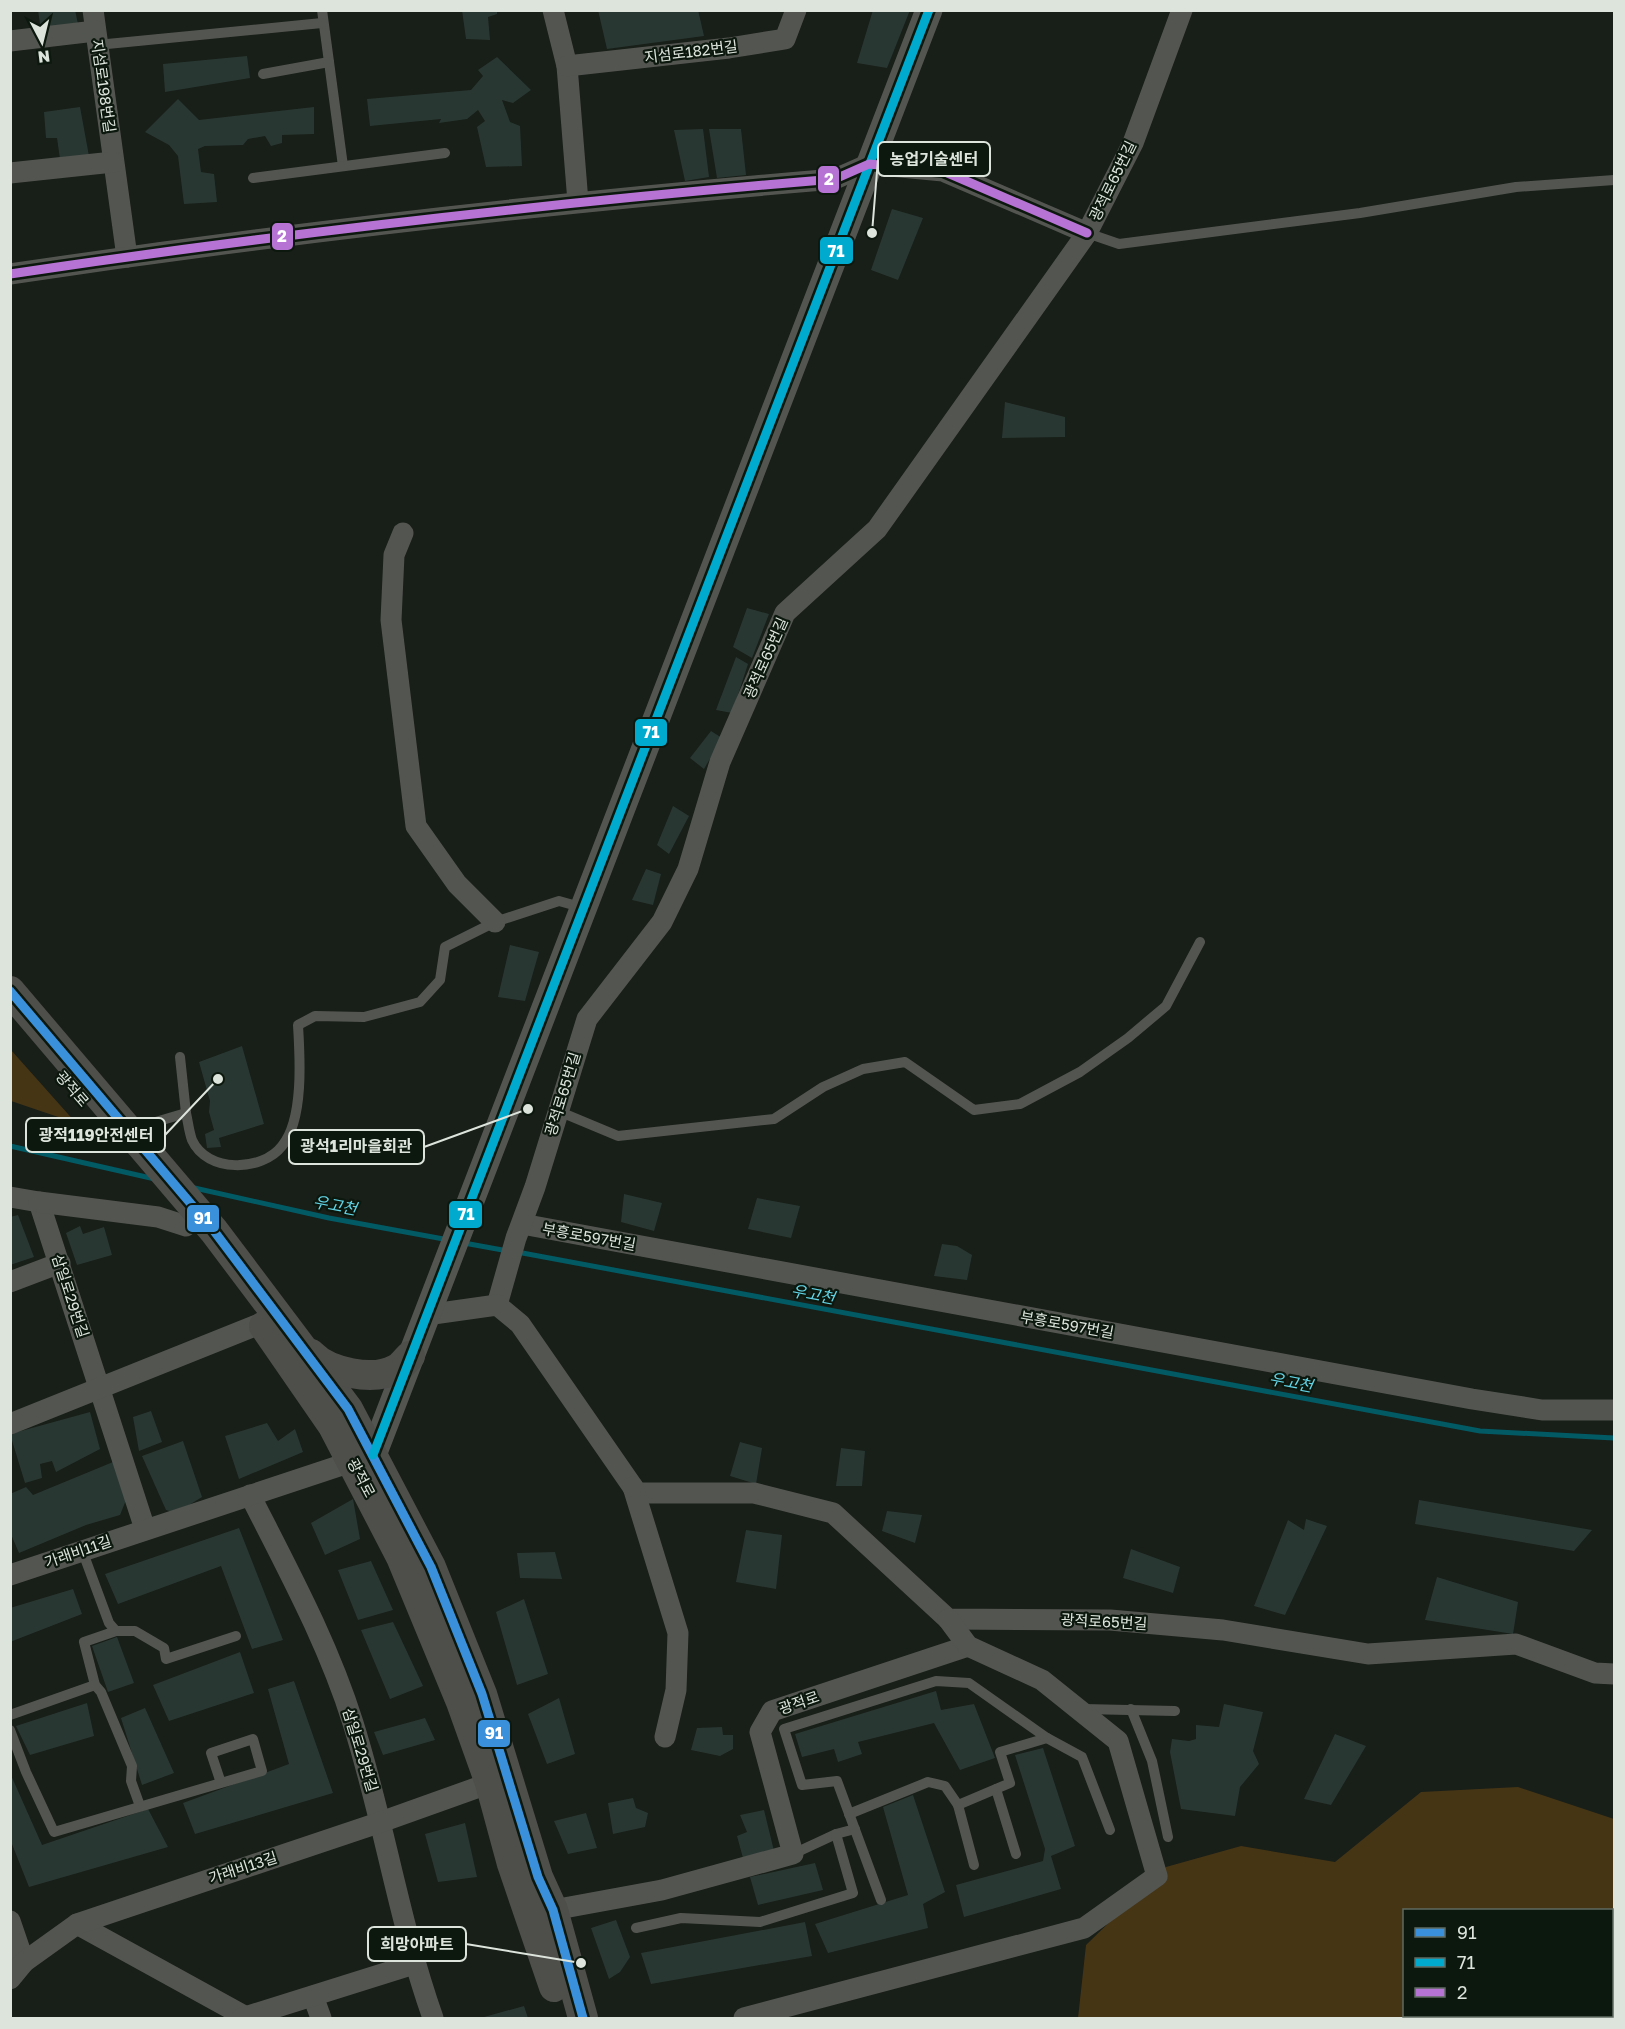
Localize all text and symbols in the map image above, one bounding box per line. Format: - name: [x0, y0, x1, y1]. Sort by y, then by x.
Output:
- north arrow: [12, 12, 72, 72]
- street label: 지섬로182번길: [643, 36, 739, 66]
- street label: 지섬로198번길: [89, 38, 119, 134]
- text: N: [37, 46, 51, 68]
- street label: 광적로65번길: [1085, 138, 1139, 224]
- callout: 농업기술센터: [878, 142, 990, 176]
- text: 농업기술센터: [890, 149, 978, 169]
- line badge: 2: [817, 165, 840, 194]
- text: 2: [824, 169, 834, 189]
- line badge: 2: [271, 222, 294, 251]
- text: 2: [277, 226, 287, 246]
- line badge: 71: [819, 236, 854, 265]
- text: 71: [828, 241, 844, 261]
- street label: 광적로65번길: [739, 614, 791, 701]
- line badge: 71: [634, 718, 668, 747]
- text: 71: [643, 722, 659, 742]
- street label: 광적로65번길: [541, 1050, 583, 1138]
- street label: 광적로: [52, 1067, 93, 1110]
- callout: 광적119안전센터: [26, 1118, 165, 1152]
- text: 광적119안전센터: [39, 1125, 153, 1145]
- callout: 광석1리마을회관: [289, 1130, 424, 1164]
- text: 광석1리마을회관: [300, 1136, 412, 1156]
- water label: 우고천: [311, 1191, 361, 1219]
- line badge: 71: [448, 1200, 483, 1229]
- line badge: 91: [186, 1204, 220, 1233]
- text: 71: [458, 1204, 474, 1224]
- text: 91: [194, 1208, 212, 1228]
- street label: 부흥로597번길: [541, 1219, 637, 1253]
- street label: 삼일로29번길: [49, 1252, 93, 1340]
- water label: 우고천: [789, 1280, 839, 1308]
- street label: 부흥로597번길: [1019, 1307, 1115, 1341]
- water label: 우고천: [1267, 1368, 1317, 1396]
- street label: 광적로: [344, 1455, 380, 1500]
- street label: 가래비11길: [42, 1531, 114, 1571]
- street label: 광적로65번길: [1060, 1610, 1148, 1632]
- street label: 광적로: [776, 1687, 821, 1717]
- street label: 삼일로29번길: [340, 1706, 382, 1794]
- line badge: 91: [477, 1719, 511, 1748]
- text: 91: [485, 1723, 503, 1743]
- street label: 가래비13길: [206, 1847, 279, 1887]
- legend: [1403, 1909, 1613, 2017]
- text: 91: [1457, 1921, 1477, 1943]
- callout: 희망아파트: [368, 1927, 466, 1961]
- text: 희망아파트: [380, 1934, 454, 1954]
- text: 71: [1457, 1951, 1476, 1973]
- text: 2: [1457, 1981, 1467, 2003]

